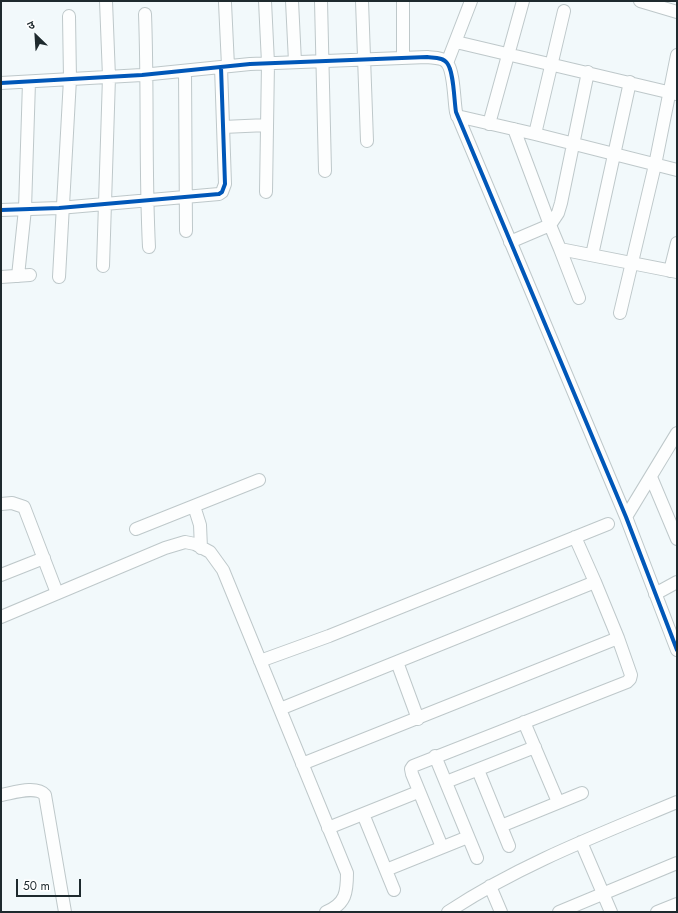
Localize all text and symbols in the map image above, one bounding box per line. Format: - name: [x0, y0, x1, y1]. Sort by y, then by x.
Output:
- north arrow: [16, 16, 56, 56]
- text: उ: [25, 17, 37, 34]
- scale bar: [18, 871, 83, 897]
- text: 50 m: [23, 877, 50, 895]

